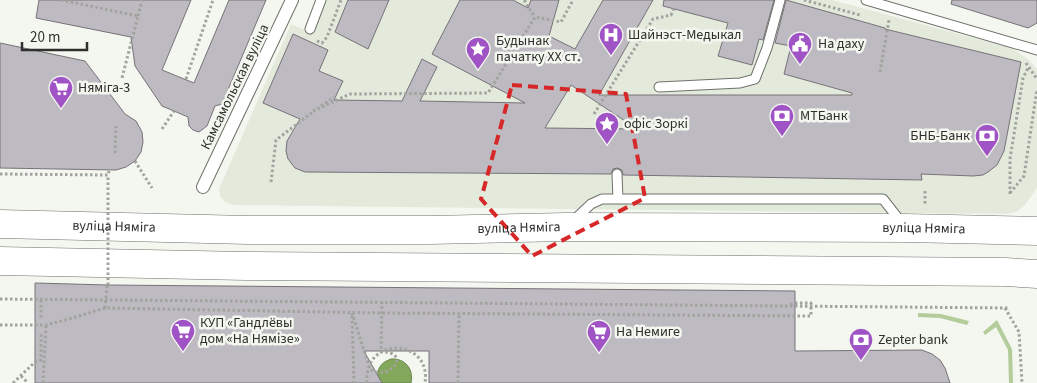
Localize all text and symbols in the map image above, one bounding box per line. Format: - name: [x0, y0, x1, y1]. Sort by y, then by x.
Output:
- scale bar: [22, 20, 88, 52]
- street label: Камсамольская вуліца: [196, 21, 274, 153]
- hospital icon: Шайнэст-Медыкал: [598, 22, 624, 56]
- place label: Шайнэст-Медыкал: [628, 25, 741, 45]
- text: 20 m: [30, 27, 60, 48]
- place label: Будынак пачатку XX ст.: [496, 31, 581, 67]
- public building icon: На даху: [787, 31, 813, 65]
- place label: На даху: [818, 34, 865, 54]
- place icon: Будынак пачатку XX ст.: [465, 36, 491, 70]
- supermarket icon: Няміга-3: [48, 75, 74, 109]
- place label: Няміга-3: [78, 78, 130, 98]
- bank icon: МТБанк: [769, 103, 795, 137]
- place label: МТБанк: [800, 106, 848, 126]
- place icon: офіс Зоркі: [594, 111, 620, 145]
- place label: офіс Зоркі: [624, 114, 688, 134]
- bank icon: БНБ-Банк: [974, 123, 1000, 157]
- place label: БНБ-Банк: [910, 126, 970, 146]
- street label: вуліца Няміга: [72, 216, 156, 238]
- street label: вуліца Няміга: [477, 217, 561, 239]
- street label: вуліца Няміга: [882, 218, 966, 239]
- place label: КУП «Гандлёвы дом «На Нямізе»: [200, 313, 300, 349]
- supermarket icon: КУП «Гандлёвы дом «На Нямізе»: [170, 318, 196, 352]
- supermarket icon: На Немиге: [586, 319, 612, 353]
- place label: На Немиге: [616, 322, 680, 342]
- bank icon: Zepter bank: [848, 327, 874, 361]
- place label: Zepter bank: [878, 330, 948, 350]

